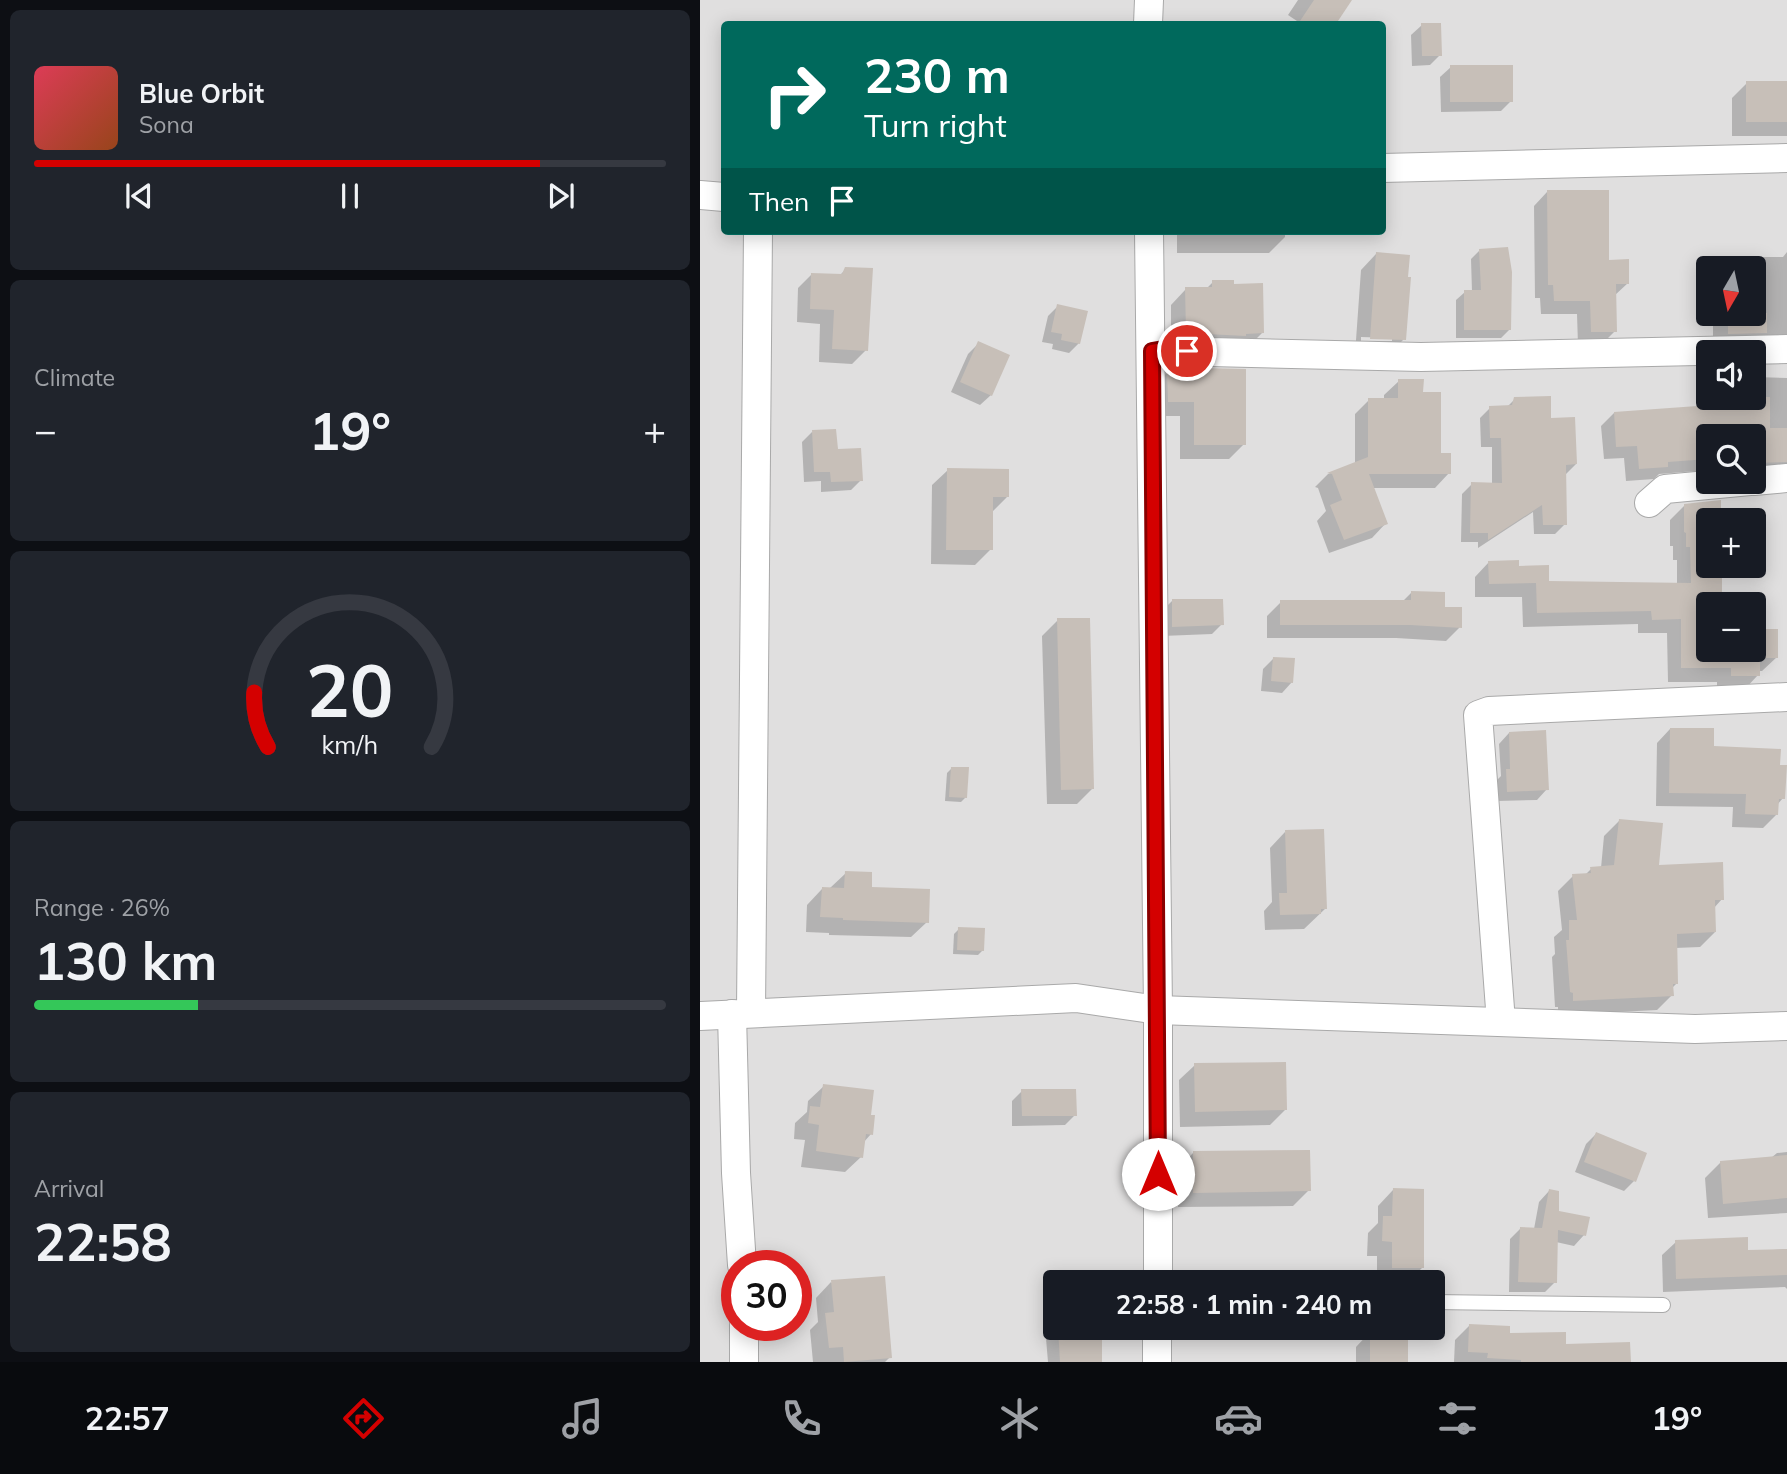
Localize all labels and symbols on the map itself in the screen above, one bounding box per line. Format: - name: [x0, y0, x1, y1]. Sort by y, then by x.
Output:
- north arrow: [1696, 256, 1766, 326]
- pin: [1157, 321, 1217, 381]
- position arrow: [1121, 1137, 1195, 1211]
- speed limit sign: 30: [721, 1250, 812, 1341]

